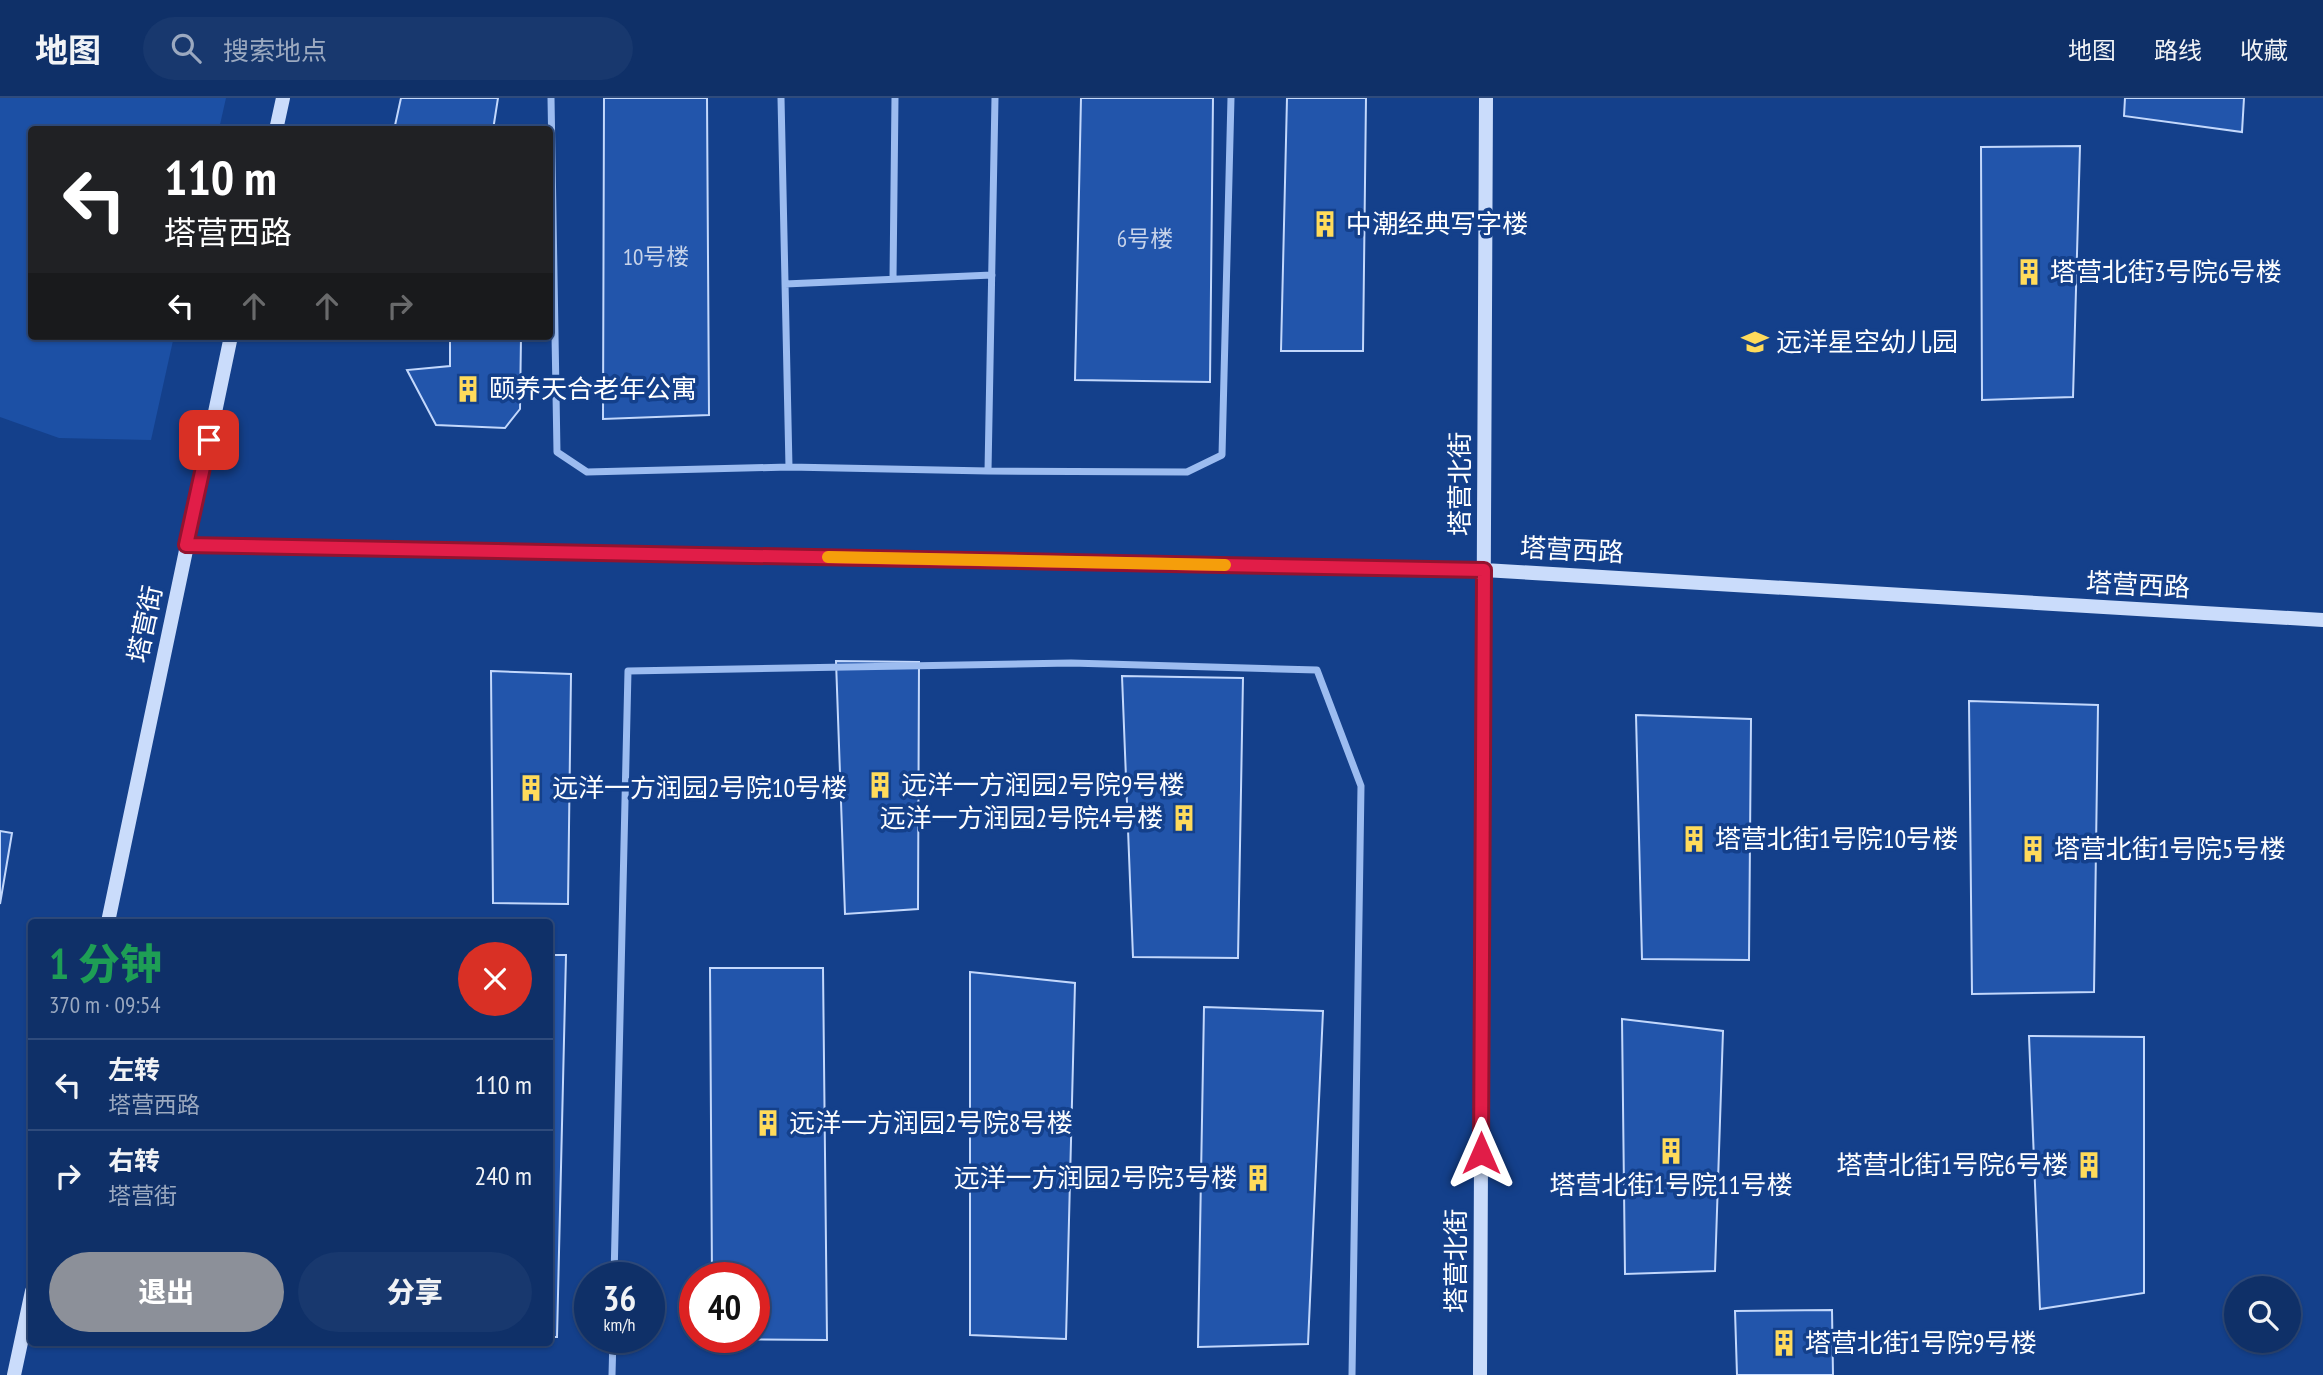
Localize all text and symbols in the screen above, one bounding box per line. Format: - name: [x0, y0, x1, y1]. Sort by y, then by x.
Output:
- search box: [143, 17, 633, 80]
- text: 地图: [35, 28, 101, 71]
- icon: search: [167, 29, 205, 67]
- text: 搜索地点: [223, 34, 327, 67]
- text: 地图: [2068, 35, 2116, 66]
- text: 路线: [2154, 35, 2202, 66]
- text: 收藏: [2240, 35, 2288, 66]
- text: 110 m: [164, 145, 277, 209]
- icon: left: [49, 154, 140, 245]
- place label: 中潮经典写字楼: [1346, 207, 1528, 240]
- building icon: 中潮经典写字楼: [1310, 209, 1340, 239]
- text: 塔营西路: [164, 211, 292, 253]
- house number: 6号楼: [1117, 224, 1173, 253]
- house number: 10号楼: [623, 242, 689, 271]
- place label: 塔营北街3号院6号楼: [2050, 255, 2281, 288]
- building icon: 塔营北街3号院6号楼: [2014, 257, 2044, 287]
- icon: left: [162, 287, 200, 325]
- icon: ahead: [235, 287, 273, 325]
- icon: ahead: [308, 287, 346, 325]
- icon: right: [381, 287, 419, 325]
- place label: 远洋星空幼儿园: [1776, 325, 1958, 358]
- school or university icon: 远洋星空幼儿园: [1740, 327, 1770, 357]
- place label: 颐养天合老年公寓: [489, 372, 697, 405]
- building icon: 颐养天合老年公寓: [453, 374, 483, 404]
- pin: [179, 410, 239, 470]
- icon: arrive: [190, 421, 228, 459]
- street label: 塔营北街: [1443, 432, 1476, 536]
- street label: 塔营西路: [1519, 530, 1625, 569]
- street label: 塔营西路: [2085, 565, 2191, 604]
- street label: 塔营街: [120, 582, 169, 665]
- place label: 远洋一方润园2号院9号楼: [901, 768, 1184, 801]
- building icon: 远洋一方润园2号院9号楼: [865, 770, 895, 800]
- place label: 远洋一方润园2号院10号楼: [552, 771, 847, 804]
- building icon: 远洋一方润园2号院10号楼: [516, 773, 546, 803]
- place label: 远洋一方润园2号院4号楼: [880, 801, 1163, 834]
- building icon: 远洋一方润园2号院4号楼: [1169, 803, 1199, 833]
- place label: 塔营北街1号院10号楼: [1715, 822, 1958, 855]
- building icon: 塔营北街1号院10号楼: [1679, 824, 1709, 854]
- place label: 塔营北街1号院5号楼: [2054, 832, 2285, 865]
- building icon: 塔营北街1号院5号楼: [2018, 834, 2048, 864]
- text: 1 分钟: [49, 936, 162, 991]
- button: close: [458, 942, 532, 1016]
- text: 370 m · 09:54: [49, 990, 161, 1019]
- text: 左转: [108, 1053, 160, 1086]
- icon: left: [49, 1066, 87, 1104]
- text: 110 m: [474, 1068, 532, 1101]
- text: 塔营西路: [108, 1090, 200, 1119]
- place label: 远洋一方润园2号院8号楼: [789, 1106, 1072, 1139]
- building icon: 远洋一方润园2号院8号楼: [753, 1108, 783, 1138]
- position arrow: [1444, 1116, 1518, 1190]
- building icon: 塔营北街1号院11号楼: [1656, 1136, 1686, 1166]
- text: 右转: [108, 1144, 160, 1177]
- place label: 塔营北街1号院6号楼: [1837, 1148, 2068, 1181]
- building icon: 塔营北街1号院6号楼: [2074, 1150, 2104, 1180]
- icon: right: [49, 1157, 87, 1195]
- text: 240 m: [474, 1159, 532, 1192]
- place label: 远洋一方润园2号院3号楼: [954, 1161, 1237, 1194]
- building icon: 远洋一方润园2号院3号楼: [1243, 1163, 1273, 1193]
- place label: 塔营北街1号院11号楼: [1549, 1168, 1793, 1201]
- text: 塔营街: [108, 1181, 177, 1210]
- street label: 塔营北街: [1439, 1209, 1472, 1313]
- button: 退出: [49, 1252, 284, 1332]
- button: 分享: [298, 1252, 532, 1332]
- speed limit sign: 40: [679, 1262, 770, 1353]
- text: 36: [603, 1275, 636, 1321]
- map controls: [2224, 1276, 2301, 1353]
- button: search: [2224, 1276, 2301, 1353]
- text: km/h: [604, 1313, 635, 1336]
- place label: 塔营北街1号院9号楼: [1805, 1326, 2036, 1359]
- building icon: 塔营北街1号院9号楼: [1769, 1328, 1799, 1358]

